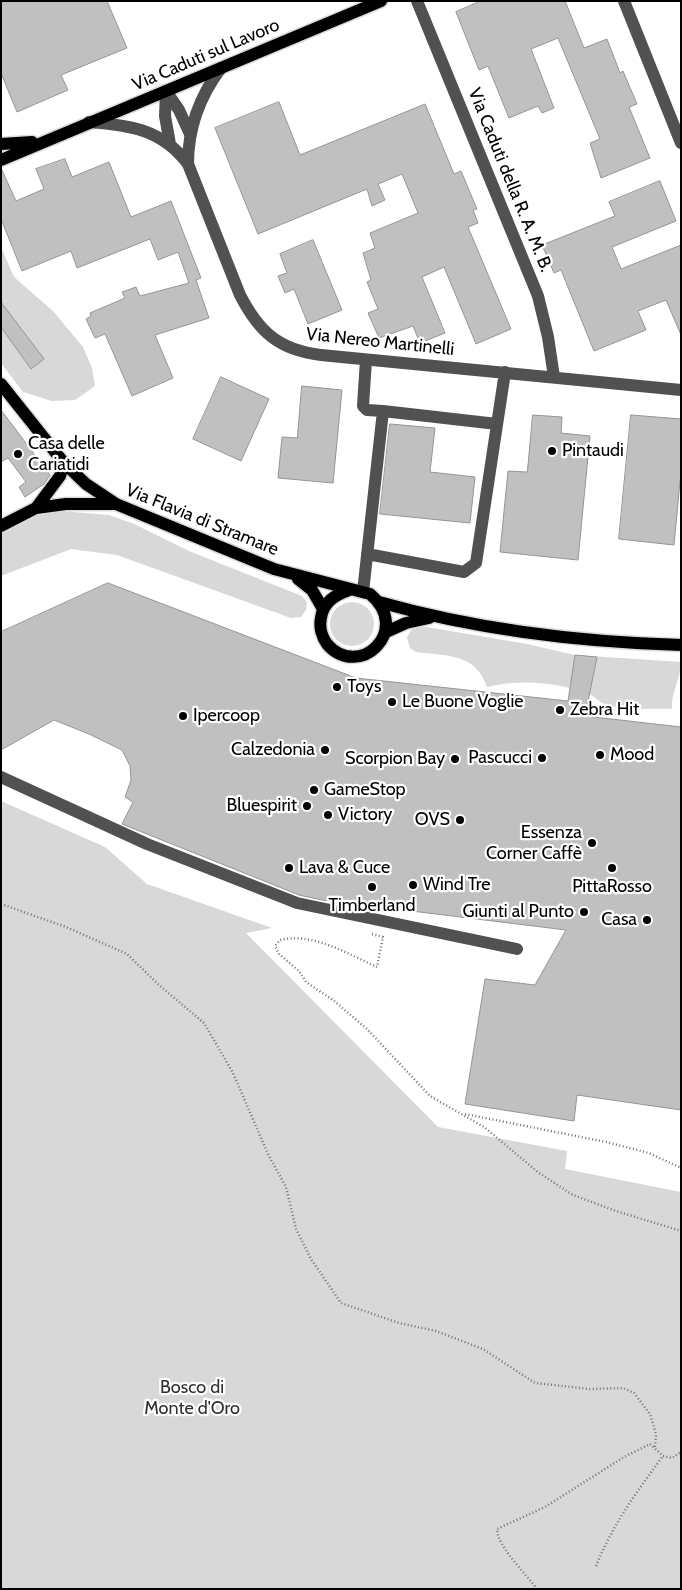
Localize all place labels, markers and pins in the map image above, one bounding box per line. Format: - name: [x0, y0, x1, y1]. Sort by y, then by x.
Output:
- place label: Casa delle Cariatidi: [28, 433, 105, 476]
- place label: Pintaudi: [562, 440, 624, 462]
- marker: Pintaudi: [546, 445, 558, 457]
- marker: Casa delle Cariatidi: [12, 448, 24, 460]
- place label: Toys: [347, 676, 381, 698]
- marker: Toys: [331, 681, 343, 693]
- place label: Le Buone Voglie: [402, 691, 523, 713]
- marker: Le Buone Voglie: [386, 696, 398, 708]
- place label: Zebra Hit: [570, 699, 639, 721]
- marker: Zebra Hit: [554, 704, 566, 716]
- place label: Ipercoop: [193, 705, 260, 727]
- marker: Ipercoop: [177, 710, 189, 722]
- place label: Calzedonia: [231, 739, 315, 761]
- marker: Calzedonia: [319, 744, 331, 756]
- place label: Mood: [610, 744, 654, 766]
- place label: Pascucci: [468, 747, 532, 769]
- place label: Scorpion Bay: [345, 748, 445, 770]
- marker: Mood: [594, 749, 606, 761]
- marker: Pascucci: [536, 752, 548, 764]
- marker: Scorpion Bay: [449, 753, 461, 765]
- place label: GameStop: [324, 779, 406, 801]
- marker: GameStop: [308, 784, 320, 796]
- place label: Bluespirit: [227, 795, 297, 817]
- marker: Bluespirit: [301, 800, 313, 812]
- place label: Victory: [338, 804, 392, 826]
- marker: Victory: [322, 809, 334, 821]
- place label: OVS: [415, 809, 450, 831]
- marker: OVS: [454, 814, 466, 826]
- place label: Essenza Corner Caffè: [486, 822, 582, 864]
- marker: Essenza Corner Caffè: [586, 837, 598, 849]
- place label: Lava & Cuce: [299, 857, 390, 879]
- marker: Lava & Cuce: [283, 862, 295, 874]
- marker: PittaRosso: [606, 862, 618, 874]
- place label: Wind Tre: [423, 874, 491, 896]
- place label: PittaRosso: [572, 876, 652, 898]
- marker: Wind Tre: [407, 879, 419, 891]
- marker: Timberland: [366, 881, 378, 893]
- place label: Timberland: [329, 895, 415, 917]
- place label: Giunti al Punto: [463, 901, 574, 923]
- marker: Giunti al Punto: [578, 906, 590, 918]
- place label: Casa: [601, 909, 637, 931]
- marker: Casa: [641, 914, 653, 926]

